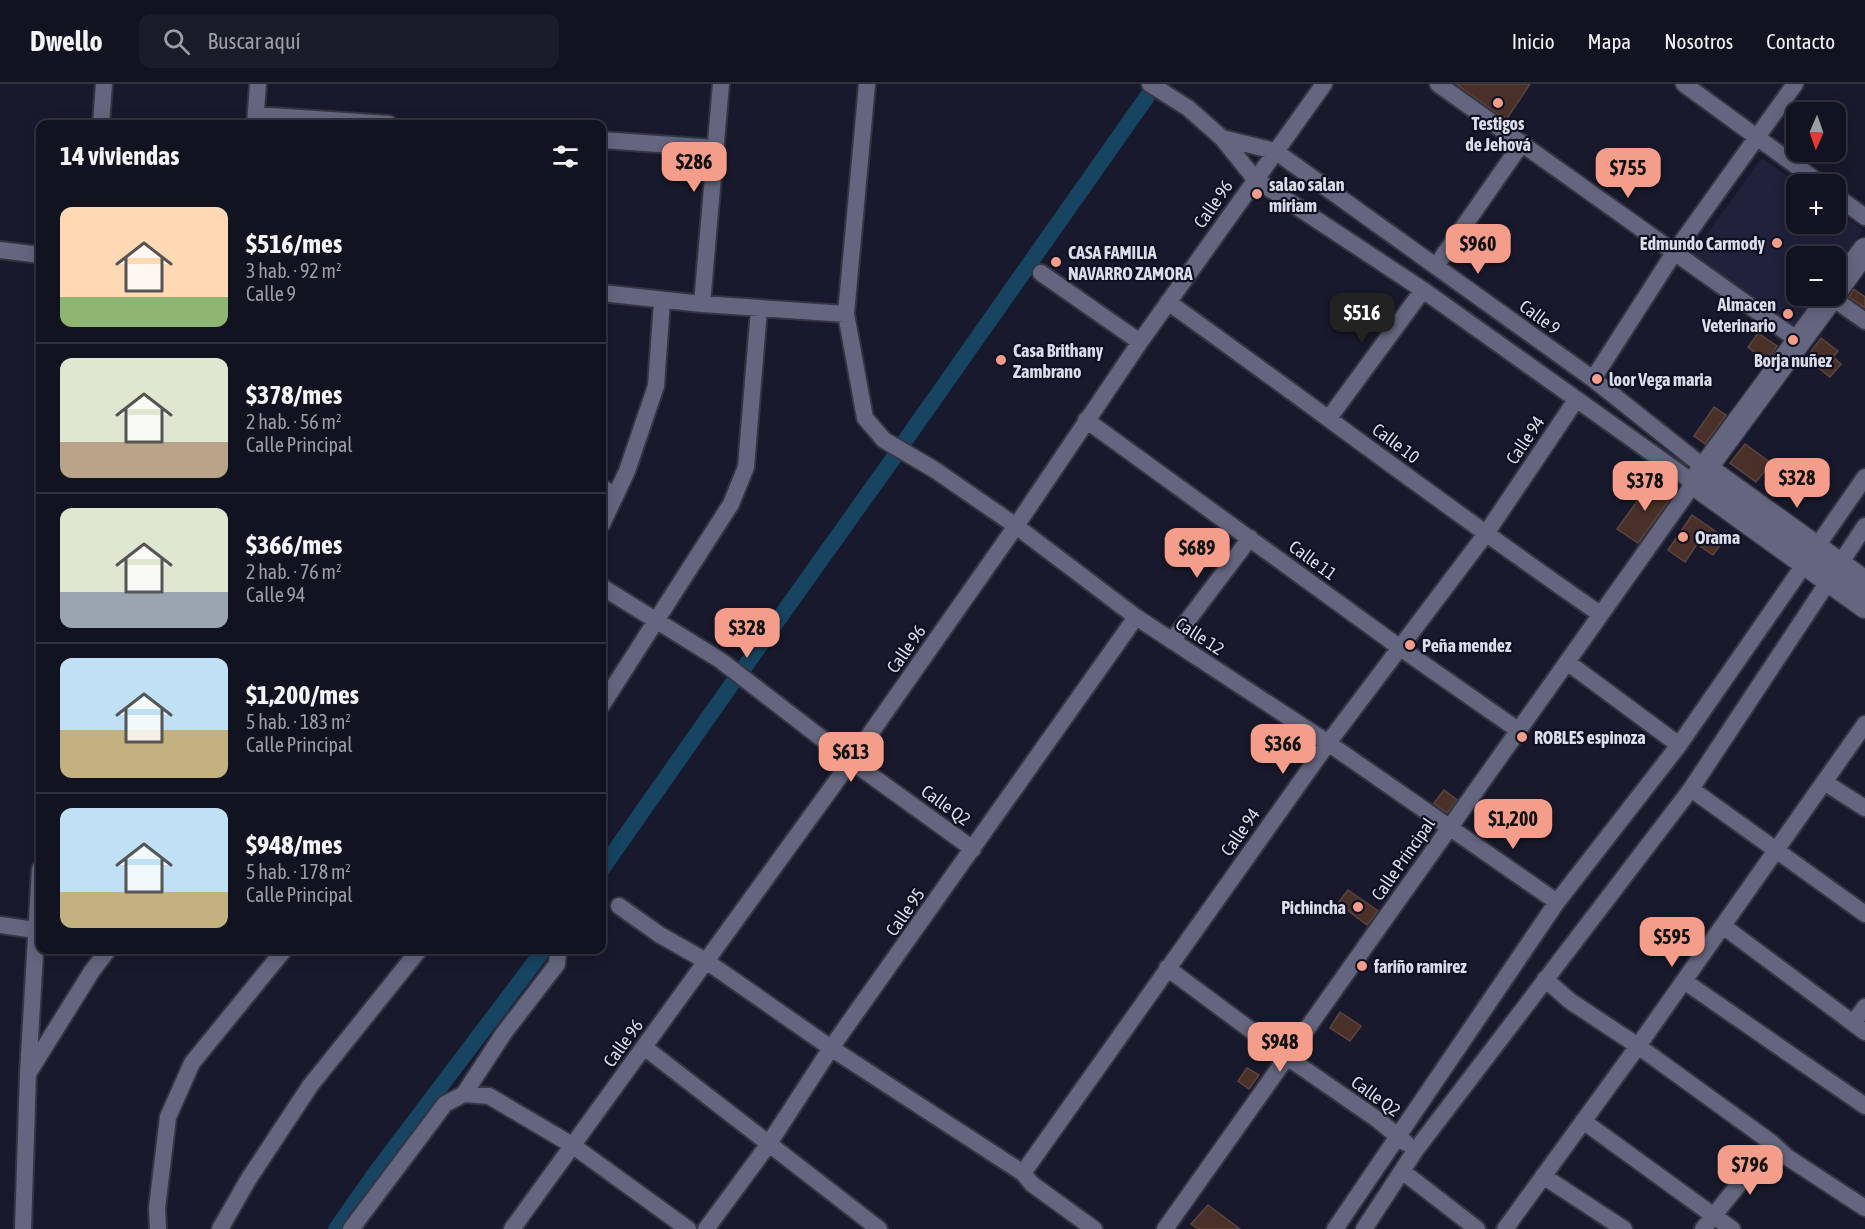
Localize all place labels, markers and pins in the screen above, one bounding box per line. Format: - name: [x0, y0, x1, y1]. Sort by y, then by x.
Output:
- marker: Testigos de Jehová: [1491, 96, 1505, 110]
- place label: Testigos de Jehová: [1465, 113, 1531, 155]
- pin: $286: [658, 142, 730, 193]
- pin: $755: [1592, 148, 1664, 199]
- place label: salao salan miriam: [1269, 174, 1345, 216]
- marker: salao salan miriam: [1250, 187, 1264, 201]
- pin: $960: [1442, 224, 1514, 275]
- place label: Edmundo Carmody: [1640, 233, 1766, 254]
- marker: Edmundo Carmody: [1770, 236, 1784, 250]
- place label: CASA FAMILIA NAVARRO ZAMORA: [1068, 242, 1193, 284]
- marker: CASA FAMILIA NAVARRO ZAMORA: [1049, 255, 1063, 269]
- pin: $516: [1326, 293, 1398, 344]
- place label: Almacen Veterinario: [1701, 294, 1776, 336]
- marker: Almacen Veterinario: [1781, 307, 1795, 321]
- marker: Borja nuñez: [1786, 333, 1800, 347]
- place label: Casa Brithany Zambrano: [1013, 340, 1104, 382]
- place label: Borja nuñez: [1754, 350, 1833, 371]
- marker: Casa Brithany Zambrano: [994, 353, 1008, 367]
- place label: loor Vega maria: [1609, 369, 1712, 390]
- marker: loor Vega maria: [1590, 372, 1604, 386]
- pin: $328: [1761, 458, 1833, 509]
- pin: $378: [1609, 461, 1681, 512]
- place label: Orama: [1695, 527, 1740, 548]
- pin: $689: [1161, 528, 1233, 579]
- marker: Orama: [1676, 530, 1690, 544]
- pin: $328: [711, 608, 783, 659]
- place label: Peña mendez: [1422, 635, 1512, 656]
- marker: Peña mendez: [1403, 638, 1417, 652]
- pin: $366: [1247, 724, 1319, 775]
- place label: ROBLES espinoza: [1534, 727, 1646, 748]
- marker: ROBLES espinoza: [1515, 730, 1529, 744]
- pin: $613: [815, 732, 887, 783]
- pin: $1,200: [1464, 799, 1562, 850]
- place label: Pichincha: [1281, 897, 1346, 918]
- marker: Pichincha: [1351, 900, 1365, 914]
- pin: $595: [1636, 917, 1708, 968]
- place label: fariño ramirez: [1373, 956, 1467, 977]
- marker: fariño ramirez: [1355, 959, 1369, 973]
- pin: $948: [1244, 1022, 1316, 1073]
- pin: $796: [1714, 1145, 1786, 1196]

